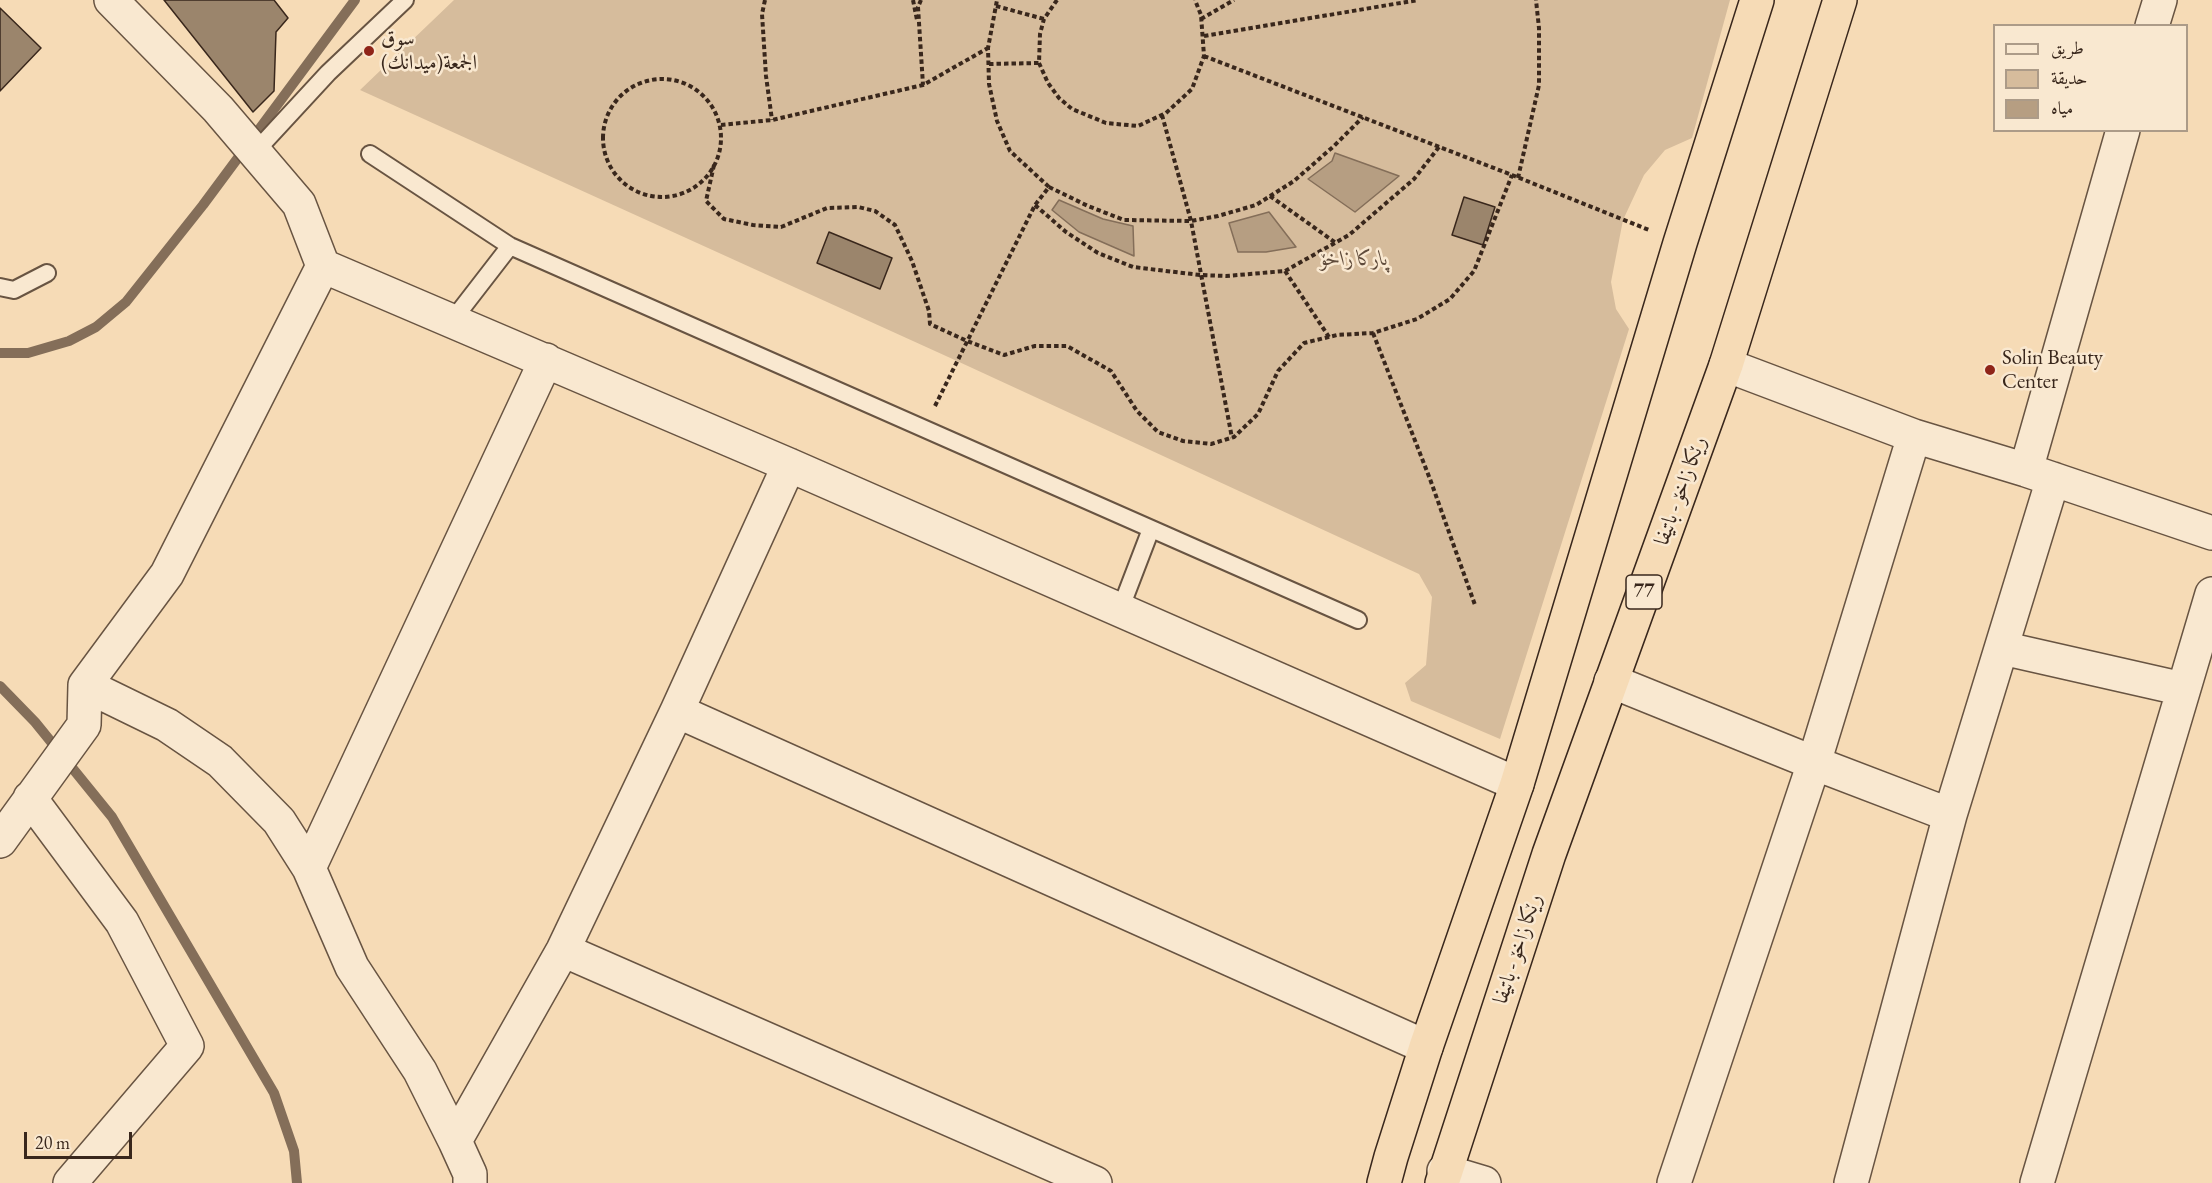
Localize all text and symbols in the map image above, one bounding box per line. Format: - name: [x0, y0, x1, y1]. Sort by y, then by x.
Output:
- legend: [1993, 24, 2188, 132]
- place label: سوق الجمعة(ميدانك): [381, 26, 477, 76]
- text: طريق: [2051, 36, 2084, 59]
- marker: سوق الجمعة(ميدانك): [362, 44, 376, 58]
- text: حديقة: [2051, 66, 2087, 89]
- text: مياه: [2051, 96, 2073, 119]
- park label: پارکا زاخۆ: [1320, 246, 1388, 272]
- place label: Solin Beauty Center: [2002, 345, 2103, 395]
- marker: Solin Beauty Center: [1983, 363, 1997, 377]
- street label: رێکا زاخۆ - باتیفا: [1650, 433, 1712, 549]
- road number: 77: [1626, 575, 1662, 609]
- street label: رێکا زاخۆ - باتیفا: [1488, 891, 1548, 1007]
- scale bar: [27, 1120, 135, 1158]
- text: 20 m: [35, 1131, 70, 1154]

